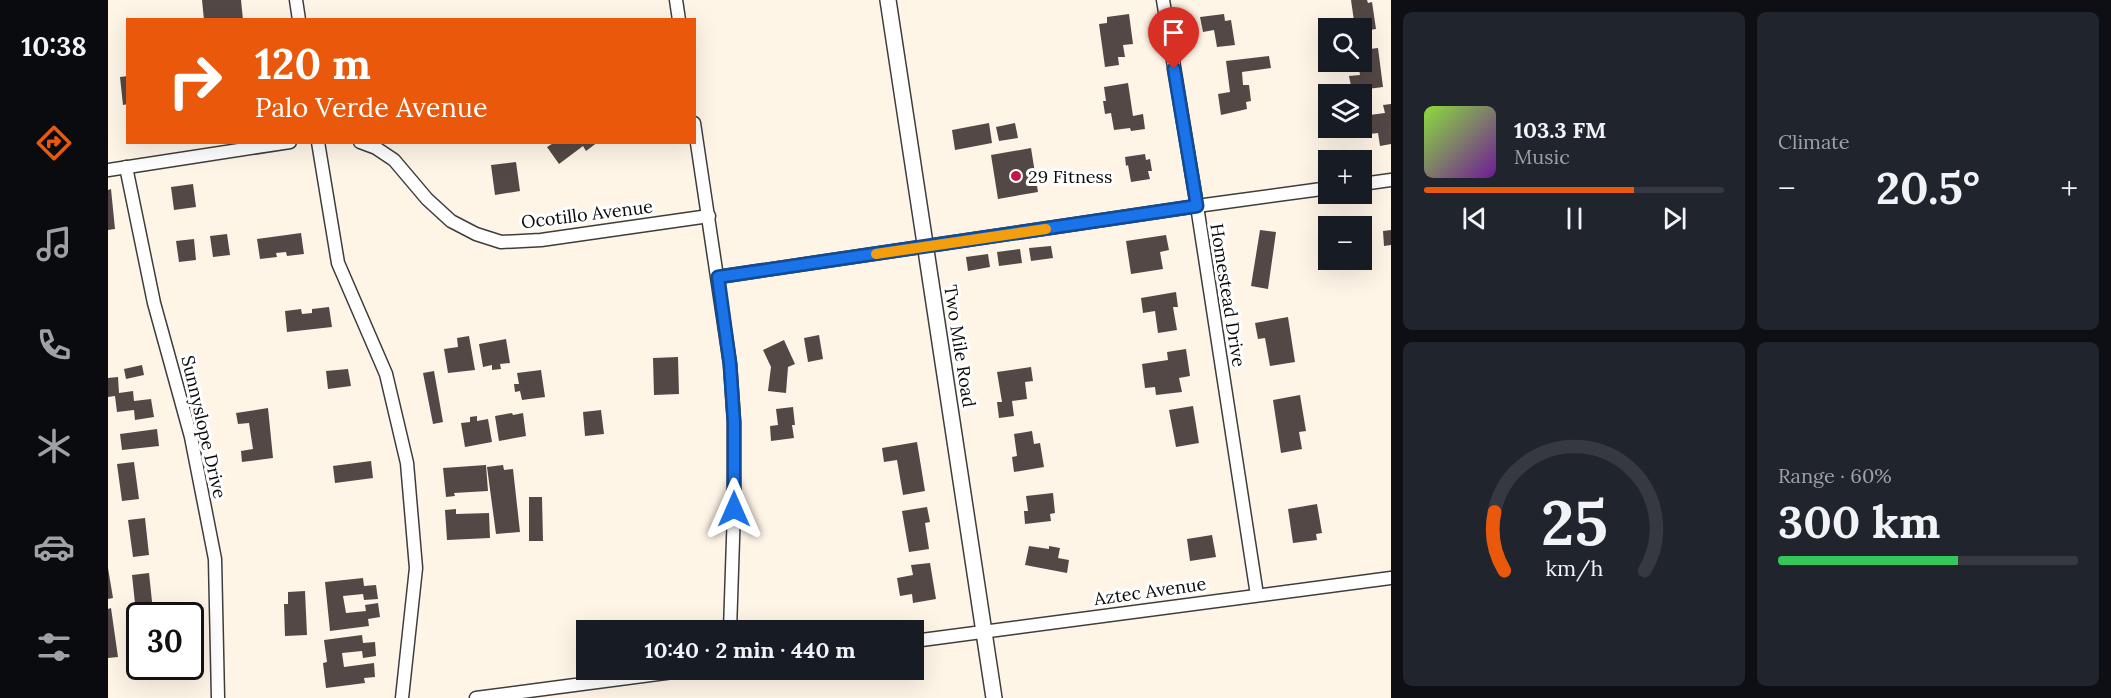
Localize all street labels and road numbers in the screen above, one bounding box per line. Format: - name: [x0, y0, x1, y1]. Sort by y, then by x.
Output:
- street label: Ocotillo Avenue: [520, 194, 654, 233]
- street label: Homestead Drive: [1205, 222, 1251, 369]
- street label: Two Mile Road: [939, 283, 981, 409]
- street label: Sunnyslope Drive: [176, 353, 232, 501]
- street label: Aztec Avenue: [1091, 572, 1208, 610]

